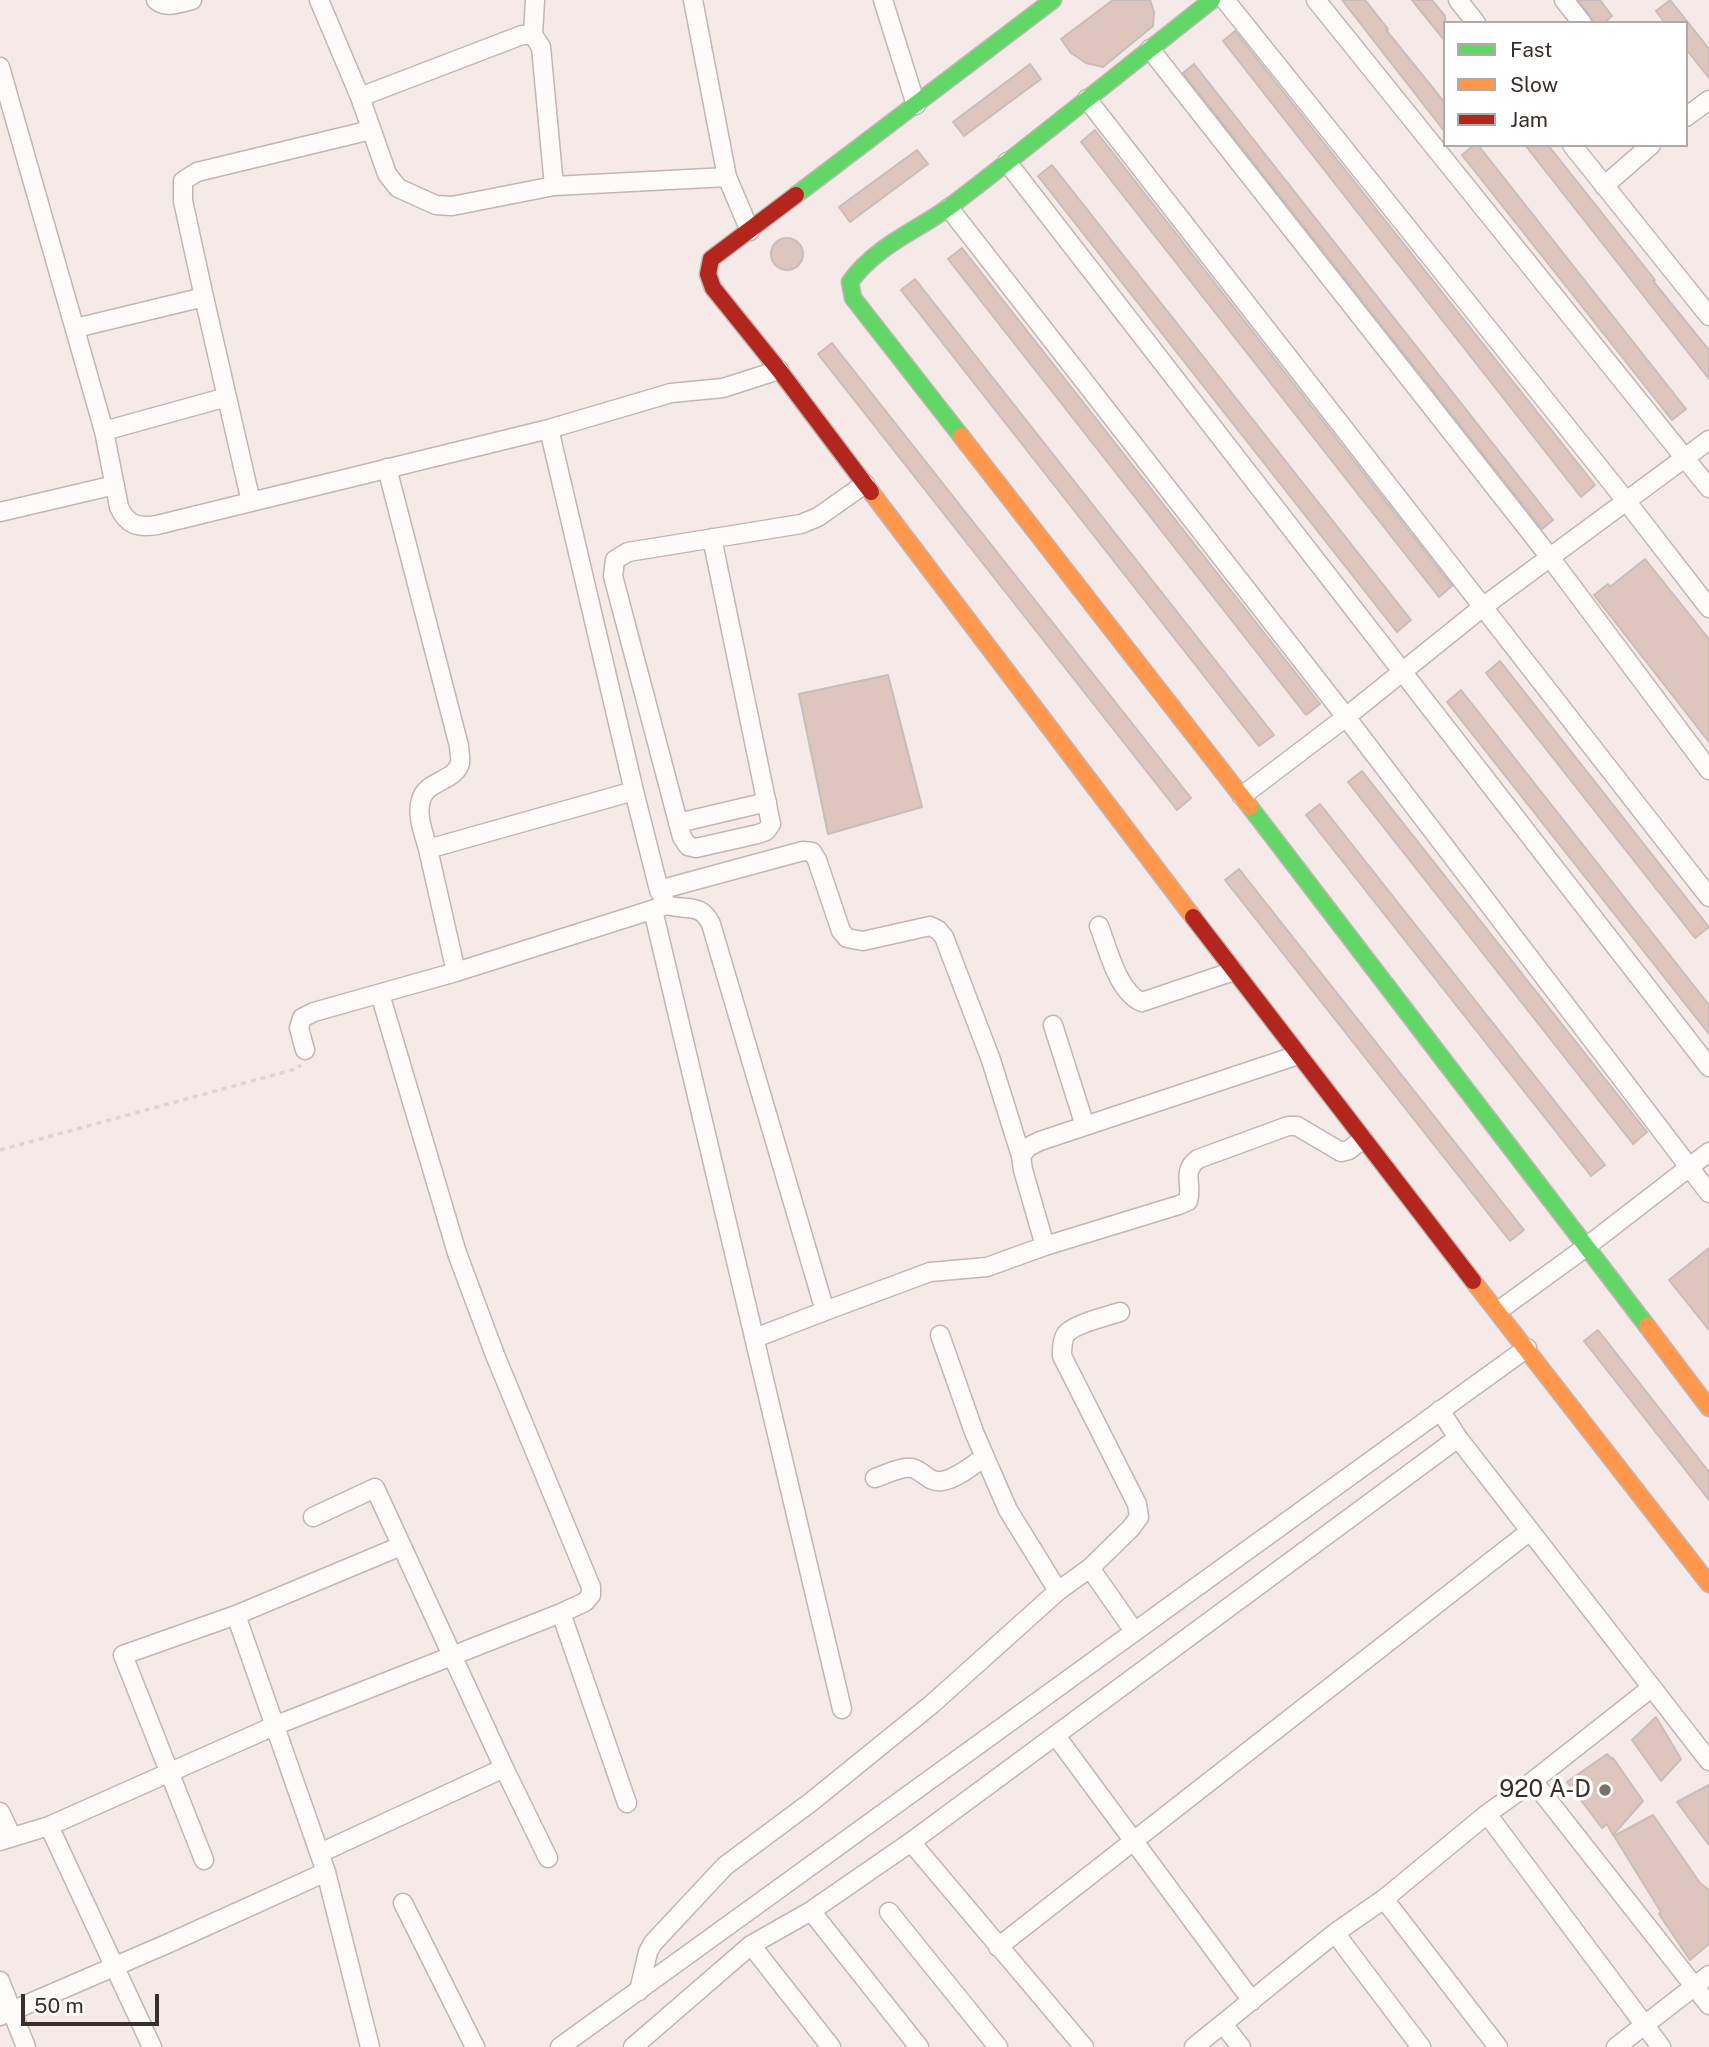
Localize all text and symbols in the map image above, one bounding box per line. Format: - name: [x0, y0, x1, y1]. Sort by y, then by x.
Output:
- legend: [1443, 21, 1688, 147]
- text: Fast: [1510, 37, 1552, 62]
- text: Slow: [1510, 72, 1558, 97]
- text: Jam: [1510, 107, 1548, 132]
- place label: 920 A-D: [1499, 1776, 1591, 1804]
- marker: 920 A-D: [1597, 1782, 1613, 1798]
- scale bar: [24, 1980, 163, 2024]
- text: 50 m: [34, 1993, 84, 2018]

